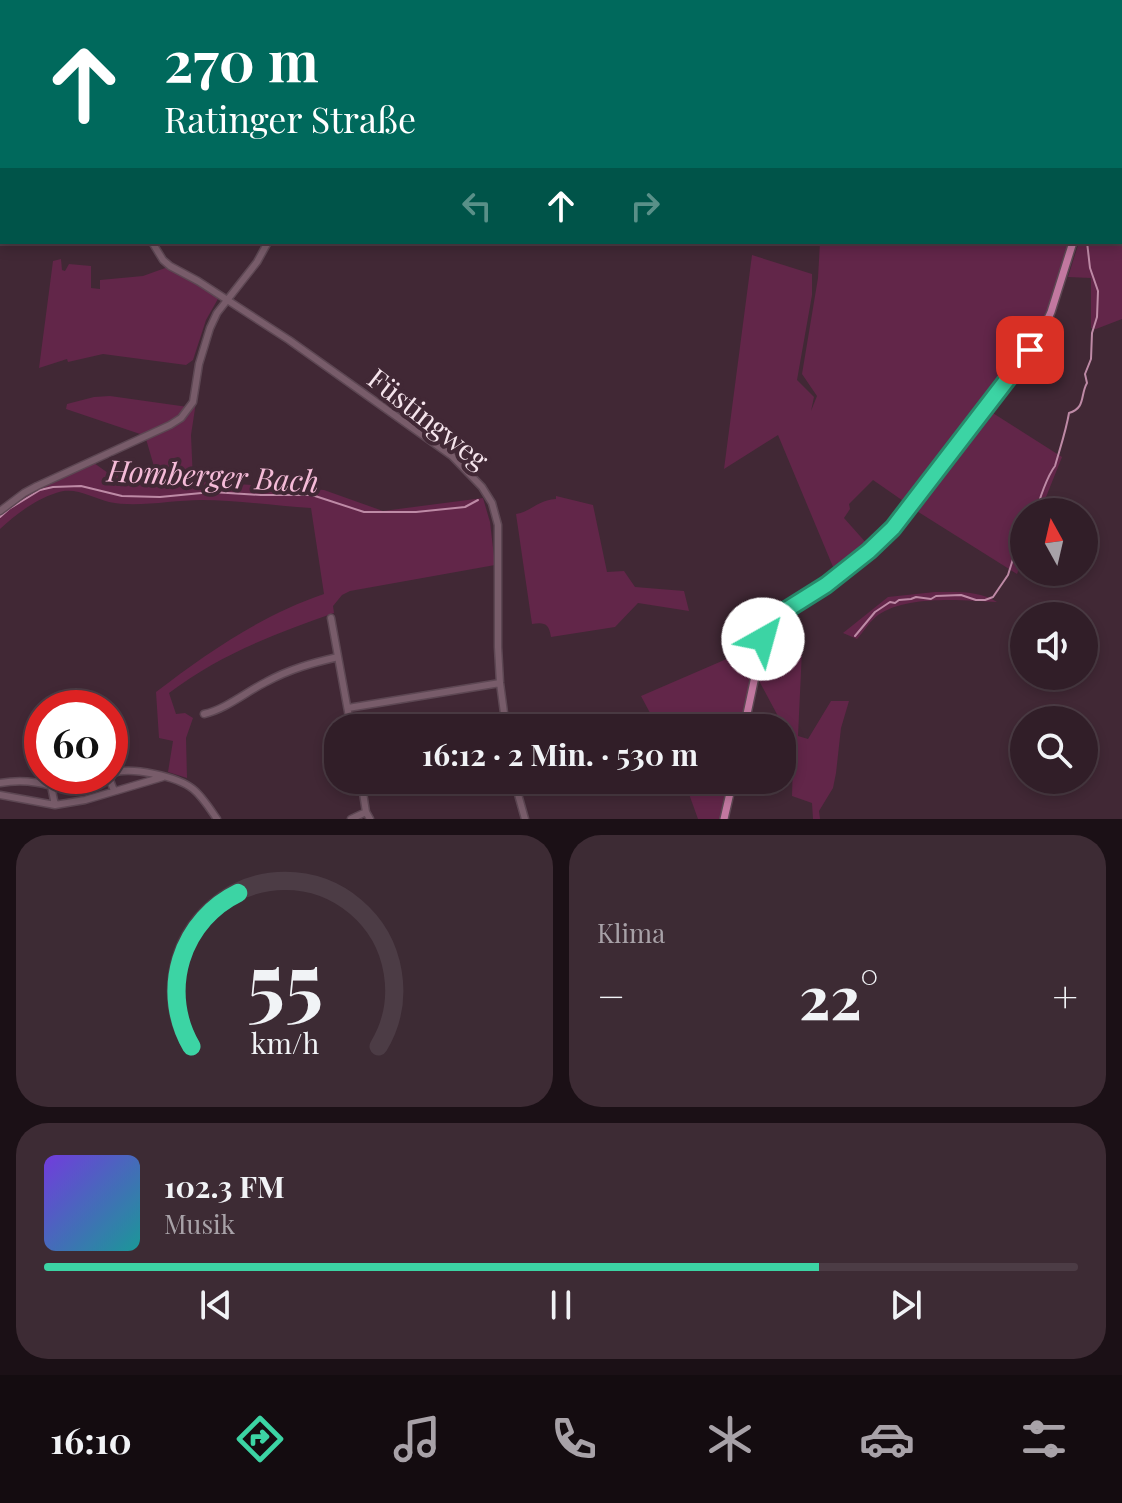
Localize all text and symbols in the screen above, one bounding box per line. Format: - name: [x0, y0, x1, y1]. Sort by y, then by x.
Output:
- text: 270 m: [164, 22, 319, 97]
- icon: ahead: [32, 32, 136, 136]
- text: Ratinger Straße: [164, 94, 416, 142]
- icon: left: [455, 184, 499, 228]
- icon: ahead: [539, 184, 583, 228]
- icon: right: [623, 184, 667, 228]
- pin: [996, 316, 1064, 384]
- icon: arrive: [1008, 328, 1052, 372]
- street label: Füstingweg: [361, 359, 497, 477]
- water label: Homberger Bach: [105, 449, 320, 501]
- north arrow: [1010, 498, 1098, 586]
- map controls: [1010, 498, 1098, 794]
- position arrow: [721, 597, 805, 681]
- button: sound: [1010, 602, 1098, 690]
- speed limit sign: 60: [24, 690, 128, 794]
- button: search: [1010, 706, 1098, 794]
- text: 16:12 · 2 Min. · 530 m: [422, 734, 698, 774]
- text: Klima: [597, 915, 665, 950]
- text: 55: [246, 923, 323, 1034]
- text: 22°: [799, 955, 879, 1035]
- text: −: [597, 965, 625, 1024]
- text: +: [1052, 965, 1078, 1024]
- text: km/h: [250, 1023, 319, 1061]
- text: 102.3 FM: [164, 1166, 285, 1206]
- text: Musik: [164, 1206, 235, 1241]
- icon: previous: [194, 1283, 238, 1327]
- icon: pause: [539, 1283, 583, 1327]
- icon: next: [884, 1283, 928, 1327]
- icon: directions: [232, 1411, 288, 1467]
- icon: music: [389, 1411, 445, 1467]
- icon: phone: [546, 1411, 602, 1467]
- icon: climate: [702, 1411, 758, 1467]
- icon: car: [859, 1411, 915, 1467]
- icon: filters: [1016, 1411, 1072, 1467]
- text: 16:10: [50, 1415, 132, 1463]

